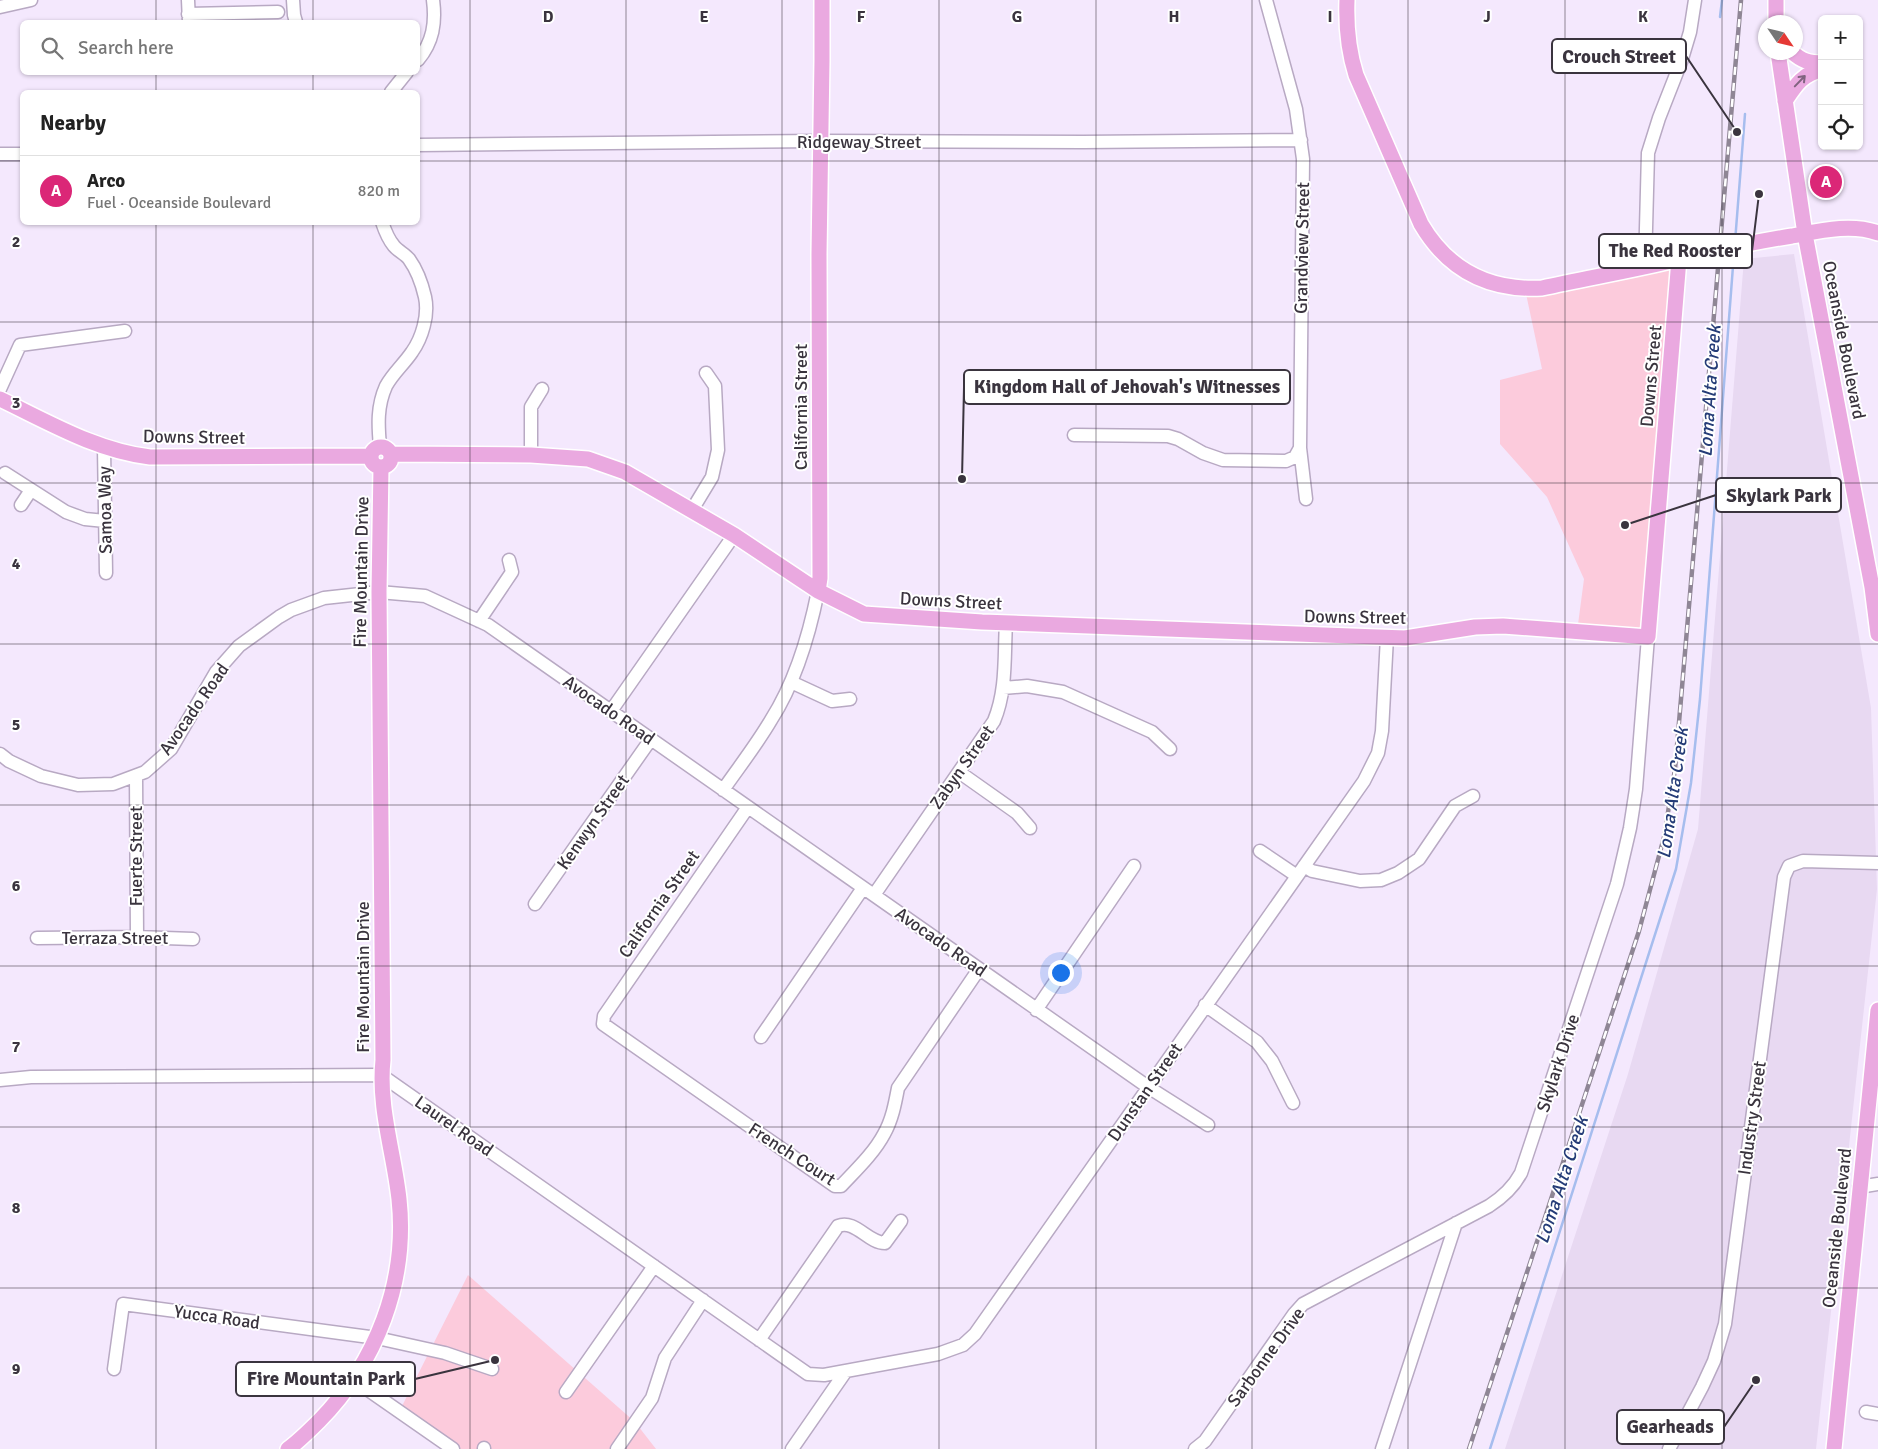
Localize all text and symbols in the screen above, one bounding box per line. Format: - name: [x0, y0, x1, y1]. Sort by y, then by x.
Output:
- text: D: [543, 7, 554, 27]
- text: E: [699, 7, 709, 27]
- text: F: [857, 7, 866, 27]
- text: G: [1012, 7, 1022, 27]
- text: H: [1169, 7, 1179, 27]
- text: I: [1327, 7, 1333, 27]
- text: J: [1483, 7, 1491, 27]
- text: K: [1638, 7, 1648, 27]
- north arrow: [1758, 15, 1803, 60]
- map controls: [1818, 15, 1863, 150]
- button: +: [1818, 15, 1863, 60]
- search box: [20, 20, 420, 75]
- icon: search: [38, 34, 66, 62]
- text: Search here: [78, 36, 174, 60]
- callout: Crouch Street: [1552, 39, 1686, 73]
- text: Crouch Street: [1562, 45, 1676, 69]
- button: −: [1818, 60, 1863, 105]
- one-way arrow: [1794, 75, 1806, 87]
- button: locate: [1818, 105, 1863, 150]
- text: Nearby: [40, 110, 106, 136]
- street label: Ridgeway Street: [797, 131, 921, 153]
- pin: A: [1810, 163, 1842, 201]
- text: Arco: [87, 169, 125, 193]
- text: A: [51, 181, 61, 201]
- text: 820 m: [358, 181, 400, 201]
- street label: Grandview Street: [1290, 182, 1314, 314]
- text: Fuel · Oceanside Boulevard: [87, 193, 271, 213]
- text: 2: [12, 232, 20, 252]
- callout: The Red Rooster: [1599, 234, 1752, 268]
- text: The Red Rooster: [1609, 239, 1742, 263]
- street label: Oceanside Boulevard: [1818, 259, 1870, 421]
- water label: Loma Alta Creek: [1693, 323, 1727, 458]
- street label: Downs Street: [1636, 324, 1666, 428]
- street label: California Street: [790, 344, 812, 470]
- callout: Kingdom Hall of Jehovah's Witnesses: [964, 370, 1290, 404]
- text: Kingdom Hall of Jehovah's Witnesses: [974, 375, 1280, 399]
- text: 3: [12, 393, 20, 413]
- street label: Downs Street: [143, 425, 245, 449]
- street label: Samoa Way: [93, 465, 117, 554]
- callout: Skylark Park: [1716, 478, 1841, 512]
- text: Skylark Park: [1726, 484, 1832, 508]
- street label: Fire Mountain Drive: [349, 496, 373, 648]
- text: 4: [12, 554, 21, 574]
- street label: Downs Street: [899, 587, 1003, 615]
- street label: Downs Street: [1304, 605, 1406, 629]
- street label: Avocado Road: [154, 659, 234, 759]
- street label: Avocado Road: [559, 670, 659, 750]
- text: 5: [12, 715, 20, 735]
- street label: Zabyn Street: [925, 721, 999, 813]
- water label: Loma Alta Creek: [1652, 724, 1694, 860]
- street label: Kenwyn Street: [552, 770, 634, 874]
- street label: Fuerte Street: [125, 806, 147, 906]
- street label: California Street: [614, 846, 704, 962]
- text: 6: [12, 876, 21, 896]
- street label: Fire Mountain Drive: [352, 901, 374, 1053]
- street label: Avocado Road: [891, 902, 991, 982]
- street label: Terraza Street: [62, 927, 168, 949]
- your location: [1048, 960, 1074, 986]
- street label: Skylark Drive: [1532, 1011, 1584, 1115]
- text: 7: [12, 1037, 21, 1057]
- street label: Dunstan Street: [1103, 1038, 1187, 1146]
- street label: Industry Street: [1733, 1060, 1771, 1176]
- street label: Laurel Road: [410, 1091, 498, 1161]
- water label: Loma Alta Creek: [1530, 1112, 1594, 1247]
- street label: French Court: [744, 1118, 840, 1190]
- street label: Oceanside Boulevard: [1818, 1147, 1856, 1309]
- text: 8: [12, 1198, 21, 1218]
- street label: Yucca Road: [173, 1300, 261, 1334]
- street label: Sarbonne Drive: [1223, 1303, 1309, 1411]
- text: 9: [12, 1359, 21, 1379]
- callout: Fire Mountain Park: [236, 1362, 415, 1396]
- text: Fire Mountain Park: [247, 1367, 405, 1391]
- callout: Gearheads: [1617, 1410, 1724, 1444]
- text: Gearheads: [1626, 1415, 1714, 1439]

